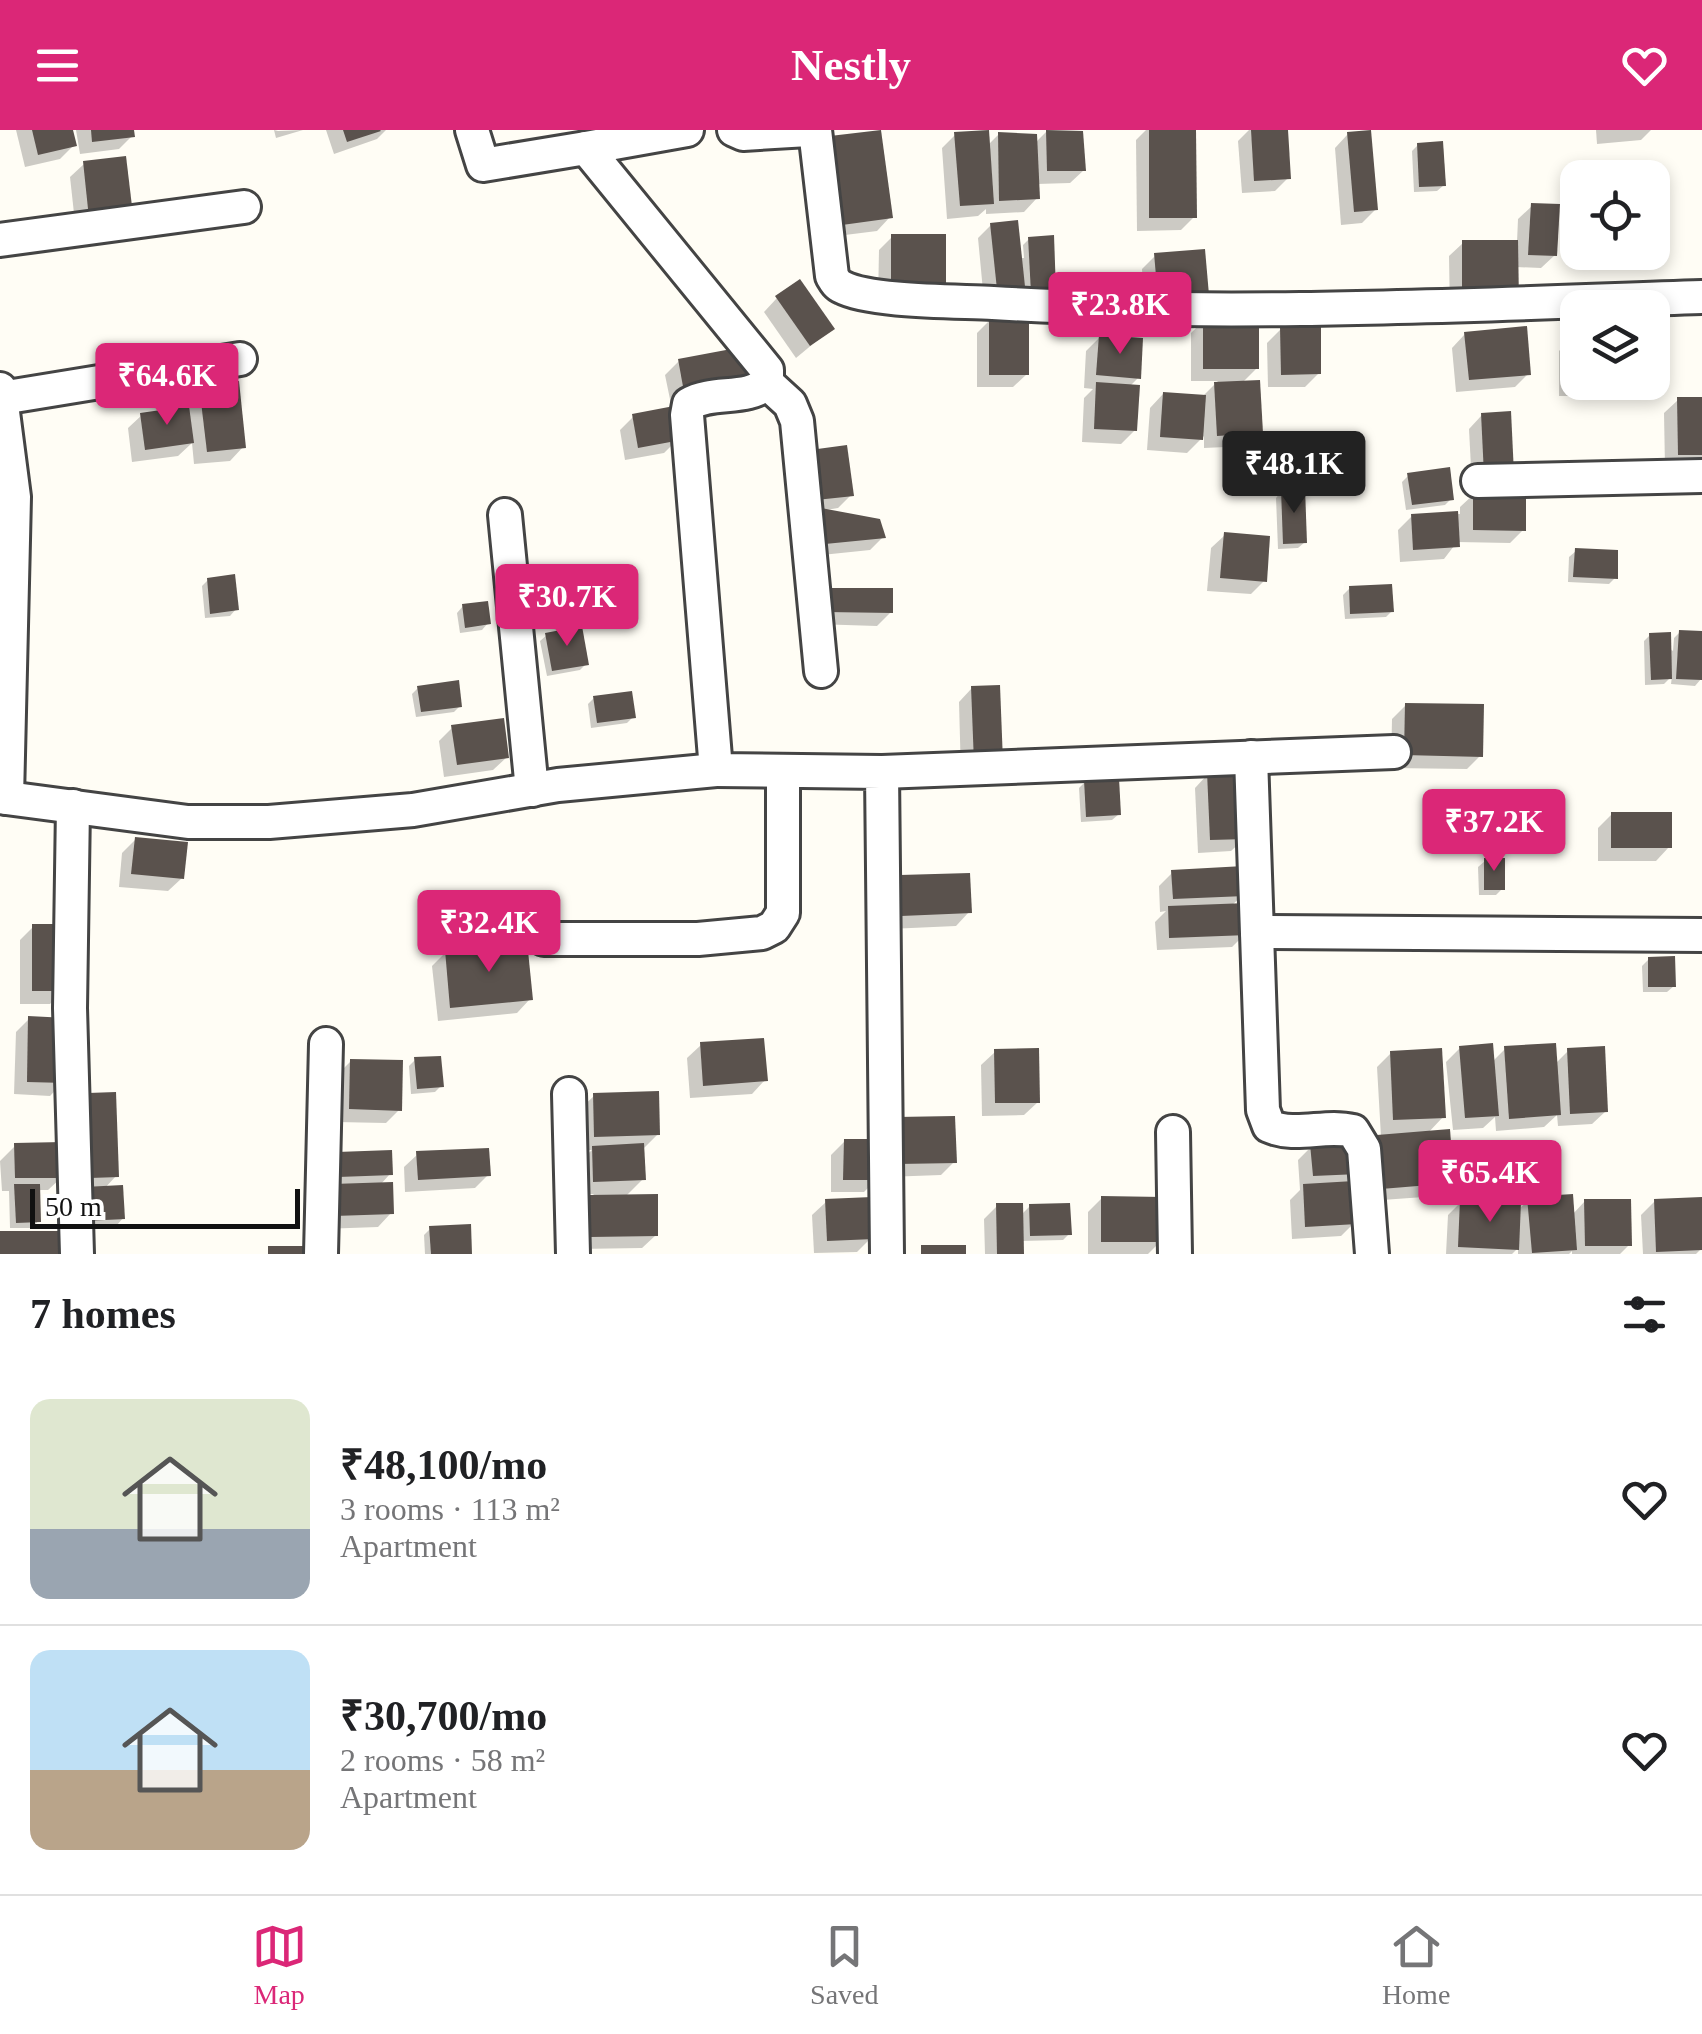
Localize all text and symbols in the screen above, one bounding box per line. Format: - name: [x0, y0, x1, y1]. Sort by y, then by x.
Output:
- icon: menu: [30, 38, 85, 93]
- icon: heart: [1617, 38, 1672, 93]
- text: Nestly: [791, 40, 911, 90]
- map controls: [1560, 160, 1670, 400]
- button: locate: [1560, 160, 1670, 270]
- pin: ₹23.8K: [1039, 272, 1201, 357]
- text: ₹23.8K: [1070, 286, 1170, 322]
- button: layers: [1560, 290, 1670, 400]
- pin: ₹64.6K: [86, 343, 248, 428]
- text: ₹64.6K: [117, 357, 217, 393]
- pin: ₹48.1K: [1213, 431, 1375, 516]
- text: ₹48.1K: [1244, 445, 1344, 481]
- pin: ₹30.7K: [486, 564, 648, 649]
- text: ₹30.7K: [517, 578, 617, 614]
- pin: ₹37.2K: [1413, 789, 1575, 874]
- text: ₹37.2K: [1444, 803, 1544, 839]
- pin: ₹32.4K: [408, 890, 570, 975]
- text: ₹32.4K: [439, 904, 539, 940]
- pin: ₹65.4K: [1409, 1140, 1571, 1225]
- text: ₹65.4K: [1440, 1154, 1540, 1190]
- scale bar: [30, 1184, 300, 1228]
- text: 50 m: [45, 1191, 102, 1222]
- icon: filters: [1617, 1287, 1672, 1342]
- text: 7 homes: [30, 1291, 176, 1337]
- icon: home: [110, 1439, 230, 1559]
- text: ₹48,100/mo: [340, 1442, 547, 1488]
- icon: heart: [1617, 1472, 1672, 1527]
- text: 3 rooms · 113 m²: [340, 1491, 560, 1527]
- text: Apartment: [340, 1528, 477, 1564]
- icon: home: [110, 1690, 230, 1810]
- text: ₹30,700/mo: [340, 1693, 547, 1739]
- icon: heart: [1617, 1723, 1672, 1778]
- text: 2 rooms · 58 m²: [340, 1742, 545, 1778]
- text: Apartment: [340, 1779, 477, 1815]
- tab: Map: [252, 1919, 307, 2011]
- tab: Saved: [810, 1919, 879, 2011]
- tab: Home: [1382, 1919, 1450, 2011]

